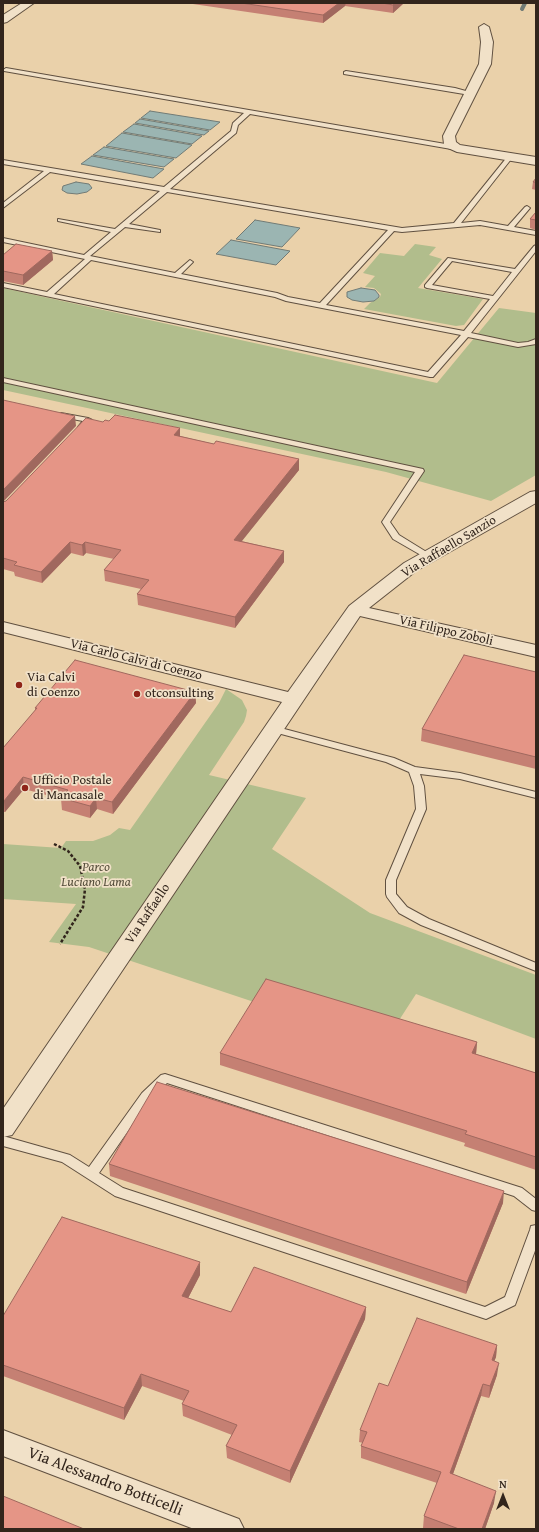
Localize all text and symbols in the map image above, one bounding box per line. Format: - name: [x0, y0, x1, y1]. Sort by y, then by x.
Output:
- street label: Via Raffaello Sanzio: [399, 513, 499, 581]
- street label: Via Filippo Zoboli: [397, 613, 495, 649]
- street label: Via Carlo Calvi di Coenzo: [68, 636, 204, 684]
- place label: Via Calvi di Coenzo: [27, 670, 80, 701]
- marker: Via Calvi di Coenzo: [14, 680, 24, 690]
- place label: otconsulting: [145, 686, 214, 702]
- marker: otconsulting: [132, 689, 142, 699]
- place label: Ufficio Postale di Mancasale: [33, 773, 112, 804]
- marker: Ufficio Postale di Mancasale: [20, 783, 30, 793]
- park label: Parco Luciano Lama: [61, 860, 131, 891]
- street label: Via Raffaello: [122, 881, 174, 947]
- street label: Via Alessandro Botticelli: [25, 1444, 185, 1520]
- north arrow: [483, 1476, 523, 1516]
- text: N: [499, 1476, 507, 1492]

